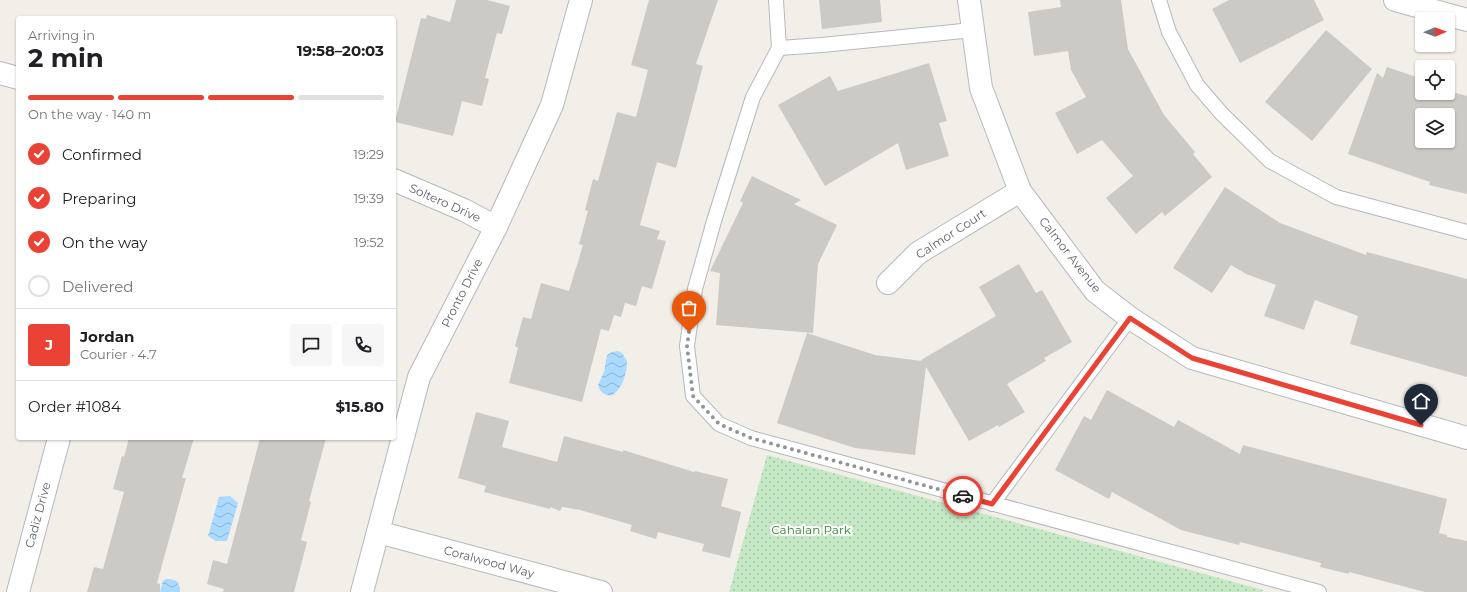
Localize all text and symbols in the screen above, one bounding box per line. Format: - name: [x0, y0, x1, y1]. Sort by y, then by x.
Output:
- north arrow: [1415, 12, 1455, 52]
- map controls: [1415, 12, 1455, 148]
- text: Arriving in: [28, 27, 95, 43]
- text: 19:58–20:03: [297, 41, 384, 60]
- text: 2 min: [28, 42, 104, 74]
- button: locate: [1415, 60, 1455, 100]
- text: On the way · 140 m: [28, 106, 151, 122]
- button: layers: [1415, 108, 1455, 148]
- icon: check: [28, 143, 50, 165]
- text: Confirmed: [62, 145, 142, 164]
- text: 19:29: [353, 146, 384, 162]
- street label: Soltero Drive: [407, 180, 483, 225]
- icon: check: [28, 187, 50, 209]
- text: Preparing: [62, 189, 137, 208]
- text: 19:39: [353, 190, 384, 206]
- street label: Calmor Court: [913, 205, 989, 262]
- street label: Calmor Avenue: [1036, 214, 1105, 296]
- icon: check: [28, 231, 50, 253]
- text: On the way: [62, 233, 147, 252]
- text: 19:52: [354, 234, 384, 250]
- street label: Pronto Drive: [438, 256, 485, 330]
- text: Delivered: [62, 277, 134, 296]
- pin: [672, 291, 706, 332]
- icon: bag: [678, 297, 700, 319]
- button: chat: [290, 324, 332, 366]
- button: phone: [342, 324, 384, 366]
- text: Jordan: [80, 327, 134, 346]
- text: J: [45, 335, 53, 354]
- text: Courier · 4.7: [80, 346, 157, 362]
- pin: [1404, 384, 1438, 425]
- icon: home: [1410, 390, 1432, 412]
- text: Order #1084: [28, 397, 121, 416]
- text: $15.80: [336, 397, 384, 416]
- courier: [943, 476, 983, 516]
- street label: Cadiz Drive: [22, 480, 54, 549]
- icon: car: [952, 485, 974, 507]
- park label: Cahalan Park: [771, 522, 852, 537]
- street label: Coralwood Way: [442, 542, 537, 581]

